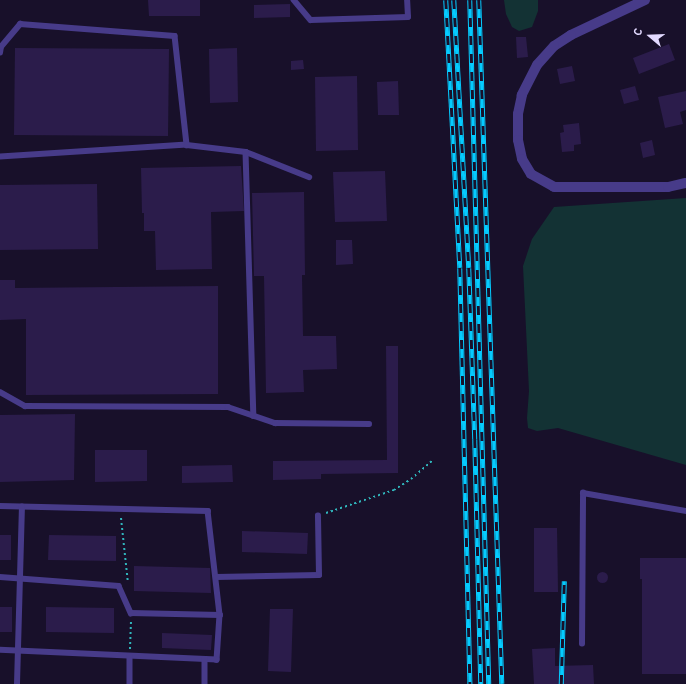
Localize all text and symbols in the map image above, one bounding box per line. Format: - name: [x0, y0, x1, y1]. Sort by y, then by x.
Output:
- north arrow: [630, 16, 670, 56]
- text: С: [631, 26, 646, 38]

